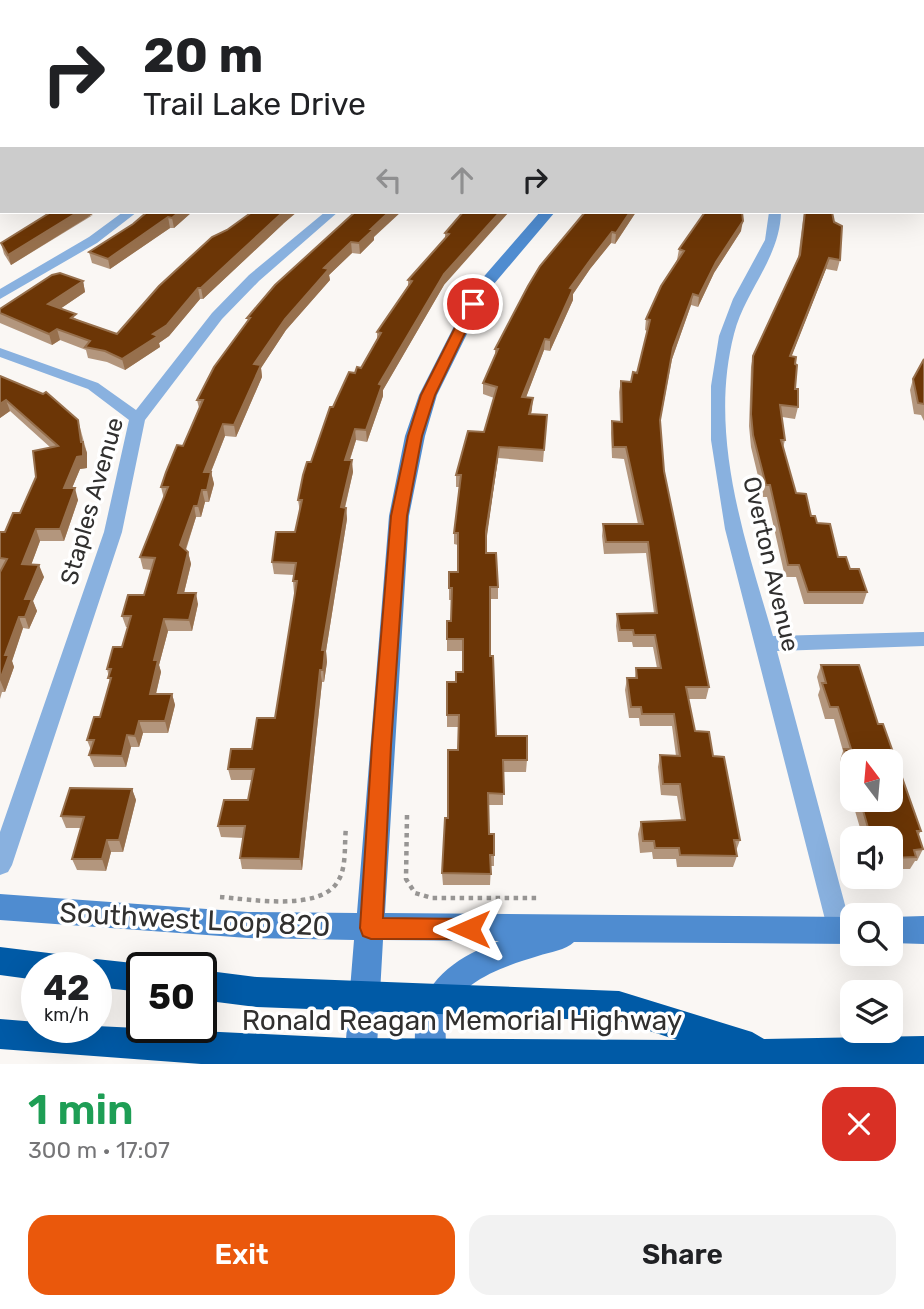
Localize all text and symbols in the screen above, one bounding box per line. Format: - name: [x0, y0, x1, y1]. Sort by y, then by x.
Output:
- text: 20 m: [143, 26, 264, 84]
- icon: right: [28, 28, 119, 119]
- text: Trail Lake Drive: [143, 85, 366, 123]
- icon: left: [370, 161, 408, 199]
- icon: ahead: [443, 161, 481, 199]
- icon: right: [516, 161, 554, 199]
- pin: [443, 274, 503, 334]
- icon: arrive: [454, 285, 492, 323]
- street label: Staples Avenue: [55, 414, 129, 588]
- street label: Overton Avenue: [737, 474, 805, 654]
- north arrow: [840, 749, 903, 812]
- map controls: [840, 749, 903, 1043]
- button: sound: [840, 826, 903, 889]
- position arrow: [432, 892, 506, 966]
- street label: Southwest Loop 820: [59, 896, 331, 943]
- button: search: [840, 903, 903, 966]
- speed limit sign: 50: [126, 952, 217, 1043]
- text: 42: [43, 967, 90, 1009]
- button: layers: [840, 980, 903, 1043]
- text: km/h: [44, 1004, 89, 1026]
- street label: Ronald Reagan Memorial Highway: [242, 1004, 682, 1037]
- text: 1 min: [28, 1085, 134, 1135]
- button: close: [822, 1087, 896, 1161]
- text: 300 m · 17:07: [28, 1136, 170, 1164]
- button: Exit: [28, 1215, 455, 1295]
- button: Share: [469, 1215, 896, 1295]

